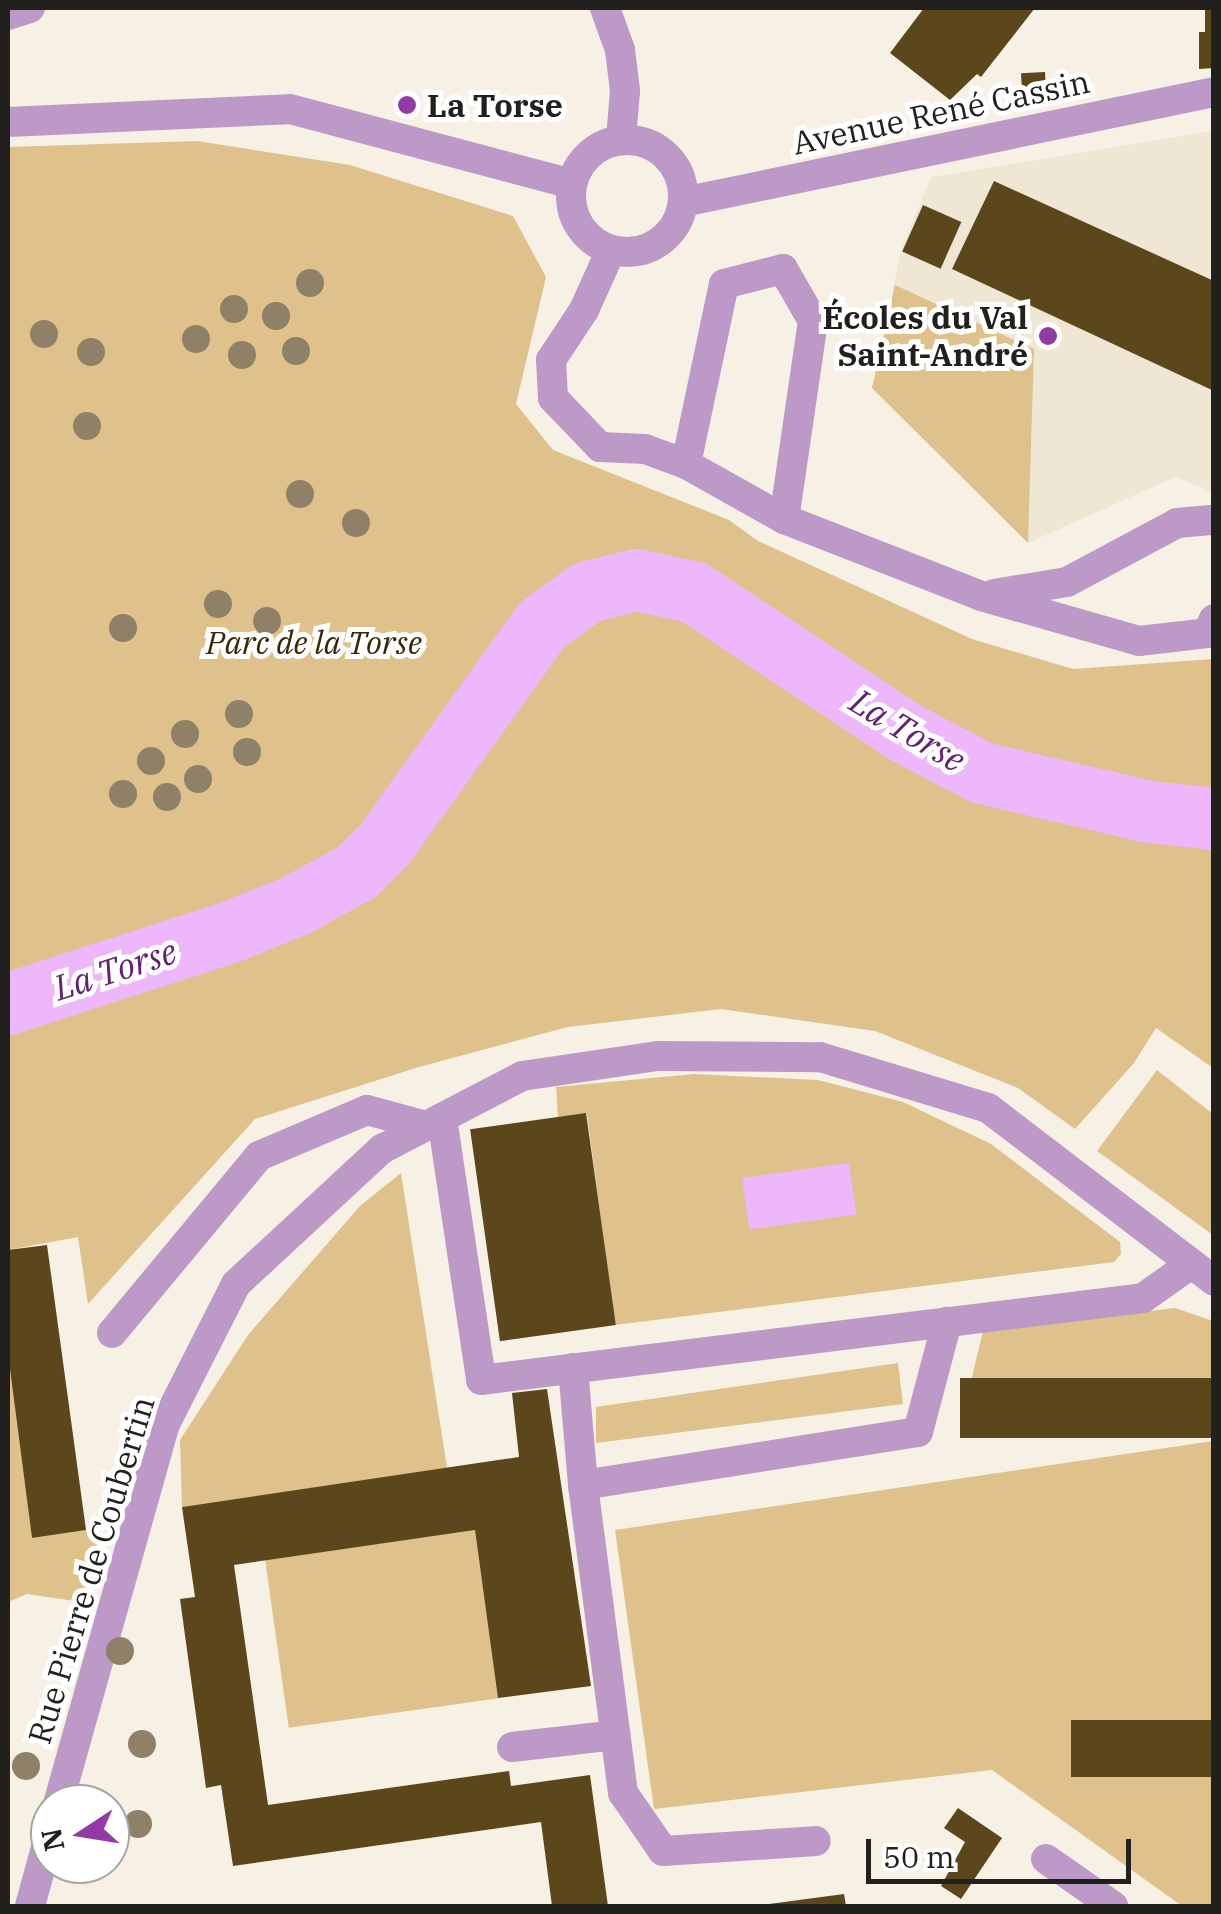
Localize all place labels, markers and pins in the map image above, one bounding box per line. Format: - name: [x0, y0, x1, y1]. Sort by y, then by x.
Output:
- place label: La Torse: [427, 86, 563, 124]
- marker: La Torse: [396, 94, 418, 116]
- place label: Écoles du Val Saint-André: [823, 299, 1028, 374]
- marker: Écoles du Val Saint-André: [1037, 325, 1059, 347]

